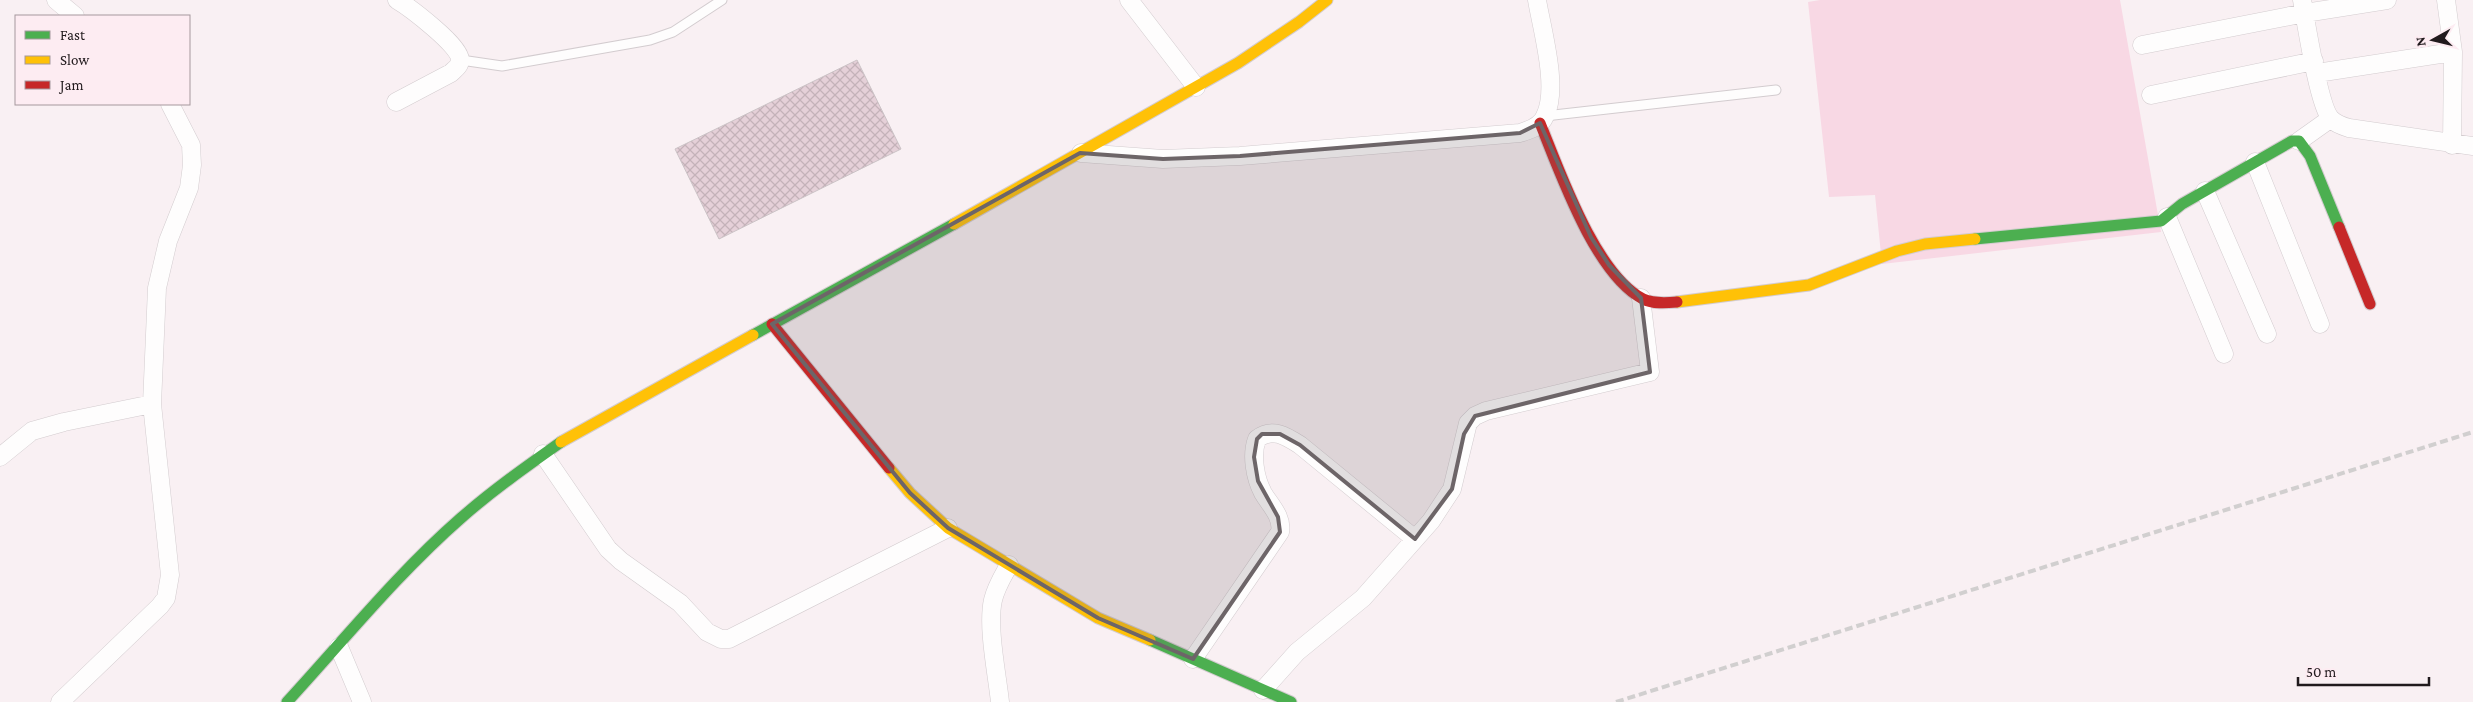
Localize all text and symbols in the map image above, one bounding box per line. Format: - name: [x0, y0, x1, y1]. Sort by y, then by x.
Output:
- legend: [15, 15, 190, 105]
- north arrow: [2408, 15, 2458, 65]
- text: Fast: [60, 27, 86, 43]
- text: N: [2411, 36, 2429, 48]
- text: Slow: [60, 52, 90, 68]
- text: Jam: [58, 77, 83, 94]
- scale bar: [2298, 654, 2429, 686]
- text: 50 m: [2306, 664, 2336, 680]

